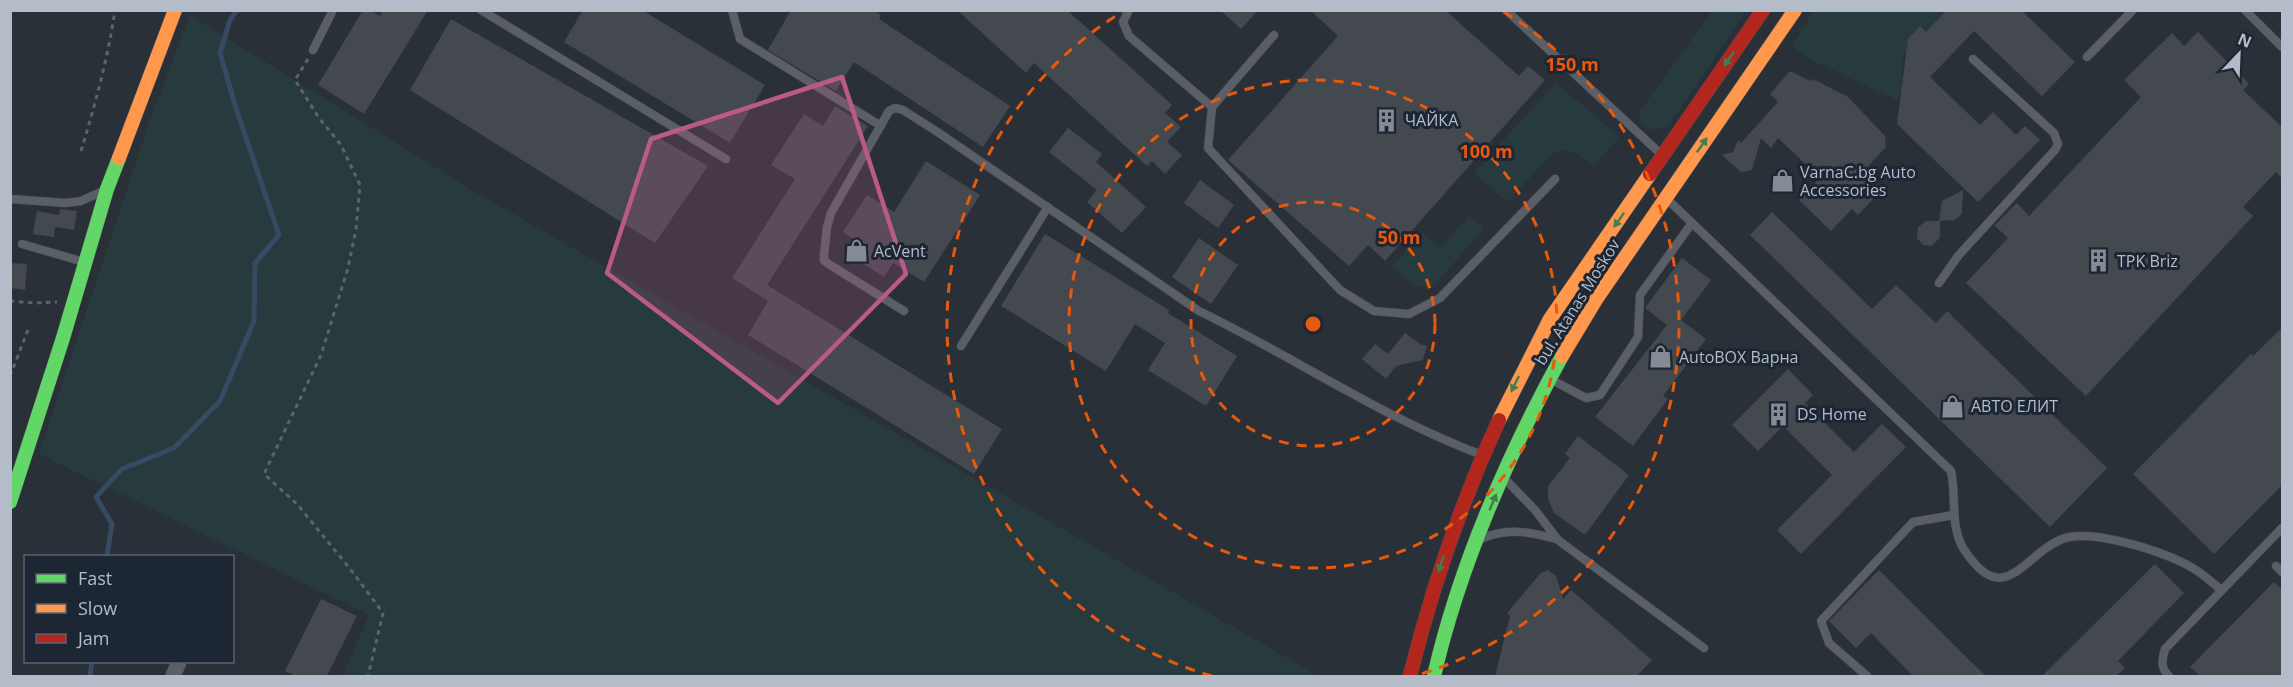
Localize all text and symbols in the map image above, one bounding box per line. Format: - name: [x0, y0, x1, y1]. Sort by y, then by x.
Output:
- north arrow: [2209, 24, 2269, 84]
- text: N: [2235, 28, 2255, 53]
- one-way arrow: [1724, 50, 1735, 67]
- text: 150 m: [1545, 52, 1599, 76]
- building icon: ЧАЙКА: [1374, 107, 1400, 133]
- place label: ЧАЙКА: [1405, 109, 1459, 131]
- one-way arrow: [1696, 138, 1708, 154]
- text: 100 m: [1459, 139, 1513, 163]
- place label: VarnaC.bg Auto Accessories: [1800, 161, 1916, 201]
- shop icon: VarnaC.bg Auto Accessories: [1769, 168, 1795, 194]
- one-way arrow: [1613, 211, 1625, 227]
- text: 50 m: [1378, 225, 1420, 249]
- street label: bul. Atanas Moskov: [1529, 235, 1625, 369]
- shop icon: AcVent: [843, 238, 869, 264]
- place label: AcVent: [874, 240, 926, 262]
- building icon: TPK Briz: [2086, 248, 2112, 274]
- place label: TPK Briz: [2117, 250, 2178, 272]
- centre of rings: [1303, 314, 1323, 334]
- shop icon: AutoBOX Варна: [1648, 344, 1674, 370]
- place label: AutoBOX Варна: [1679, 346, 1798, 368]
- one-way arrow: [1511, 376, 1520, 393]
- shop icon: АВТО ЕЛИТ: [1940, 393, 1966, 419]
- place label: АВТО ЕЛИТ: [1971, 395, 2058, 417]
- building icon: DS Home: [1766, 401, 1792, 427]
- place label: DS Home: [1797, 403, 1867, 425]
- one-way arrow: [1489, 493, 1498, 511]
- legend: [24, 555, 234, 663]
- one-way arrow: [1435, 555, 1445, 573]
- text: Fast: [78, 566, 112, 590]
- text: Slow: [78, 596, 117, 620]
- text: Jam: [76, 626, 110, 650]

